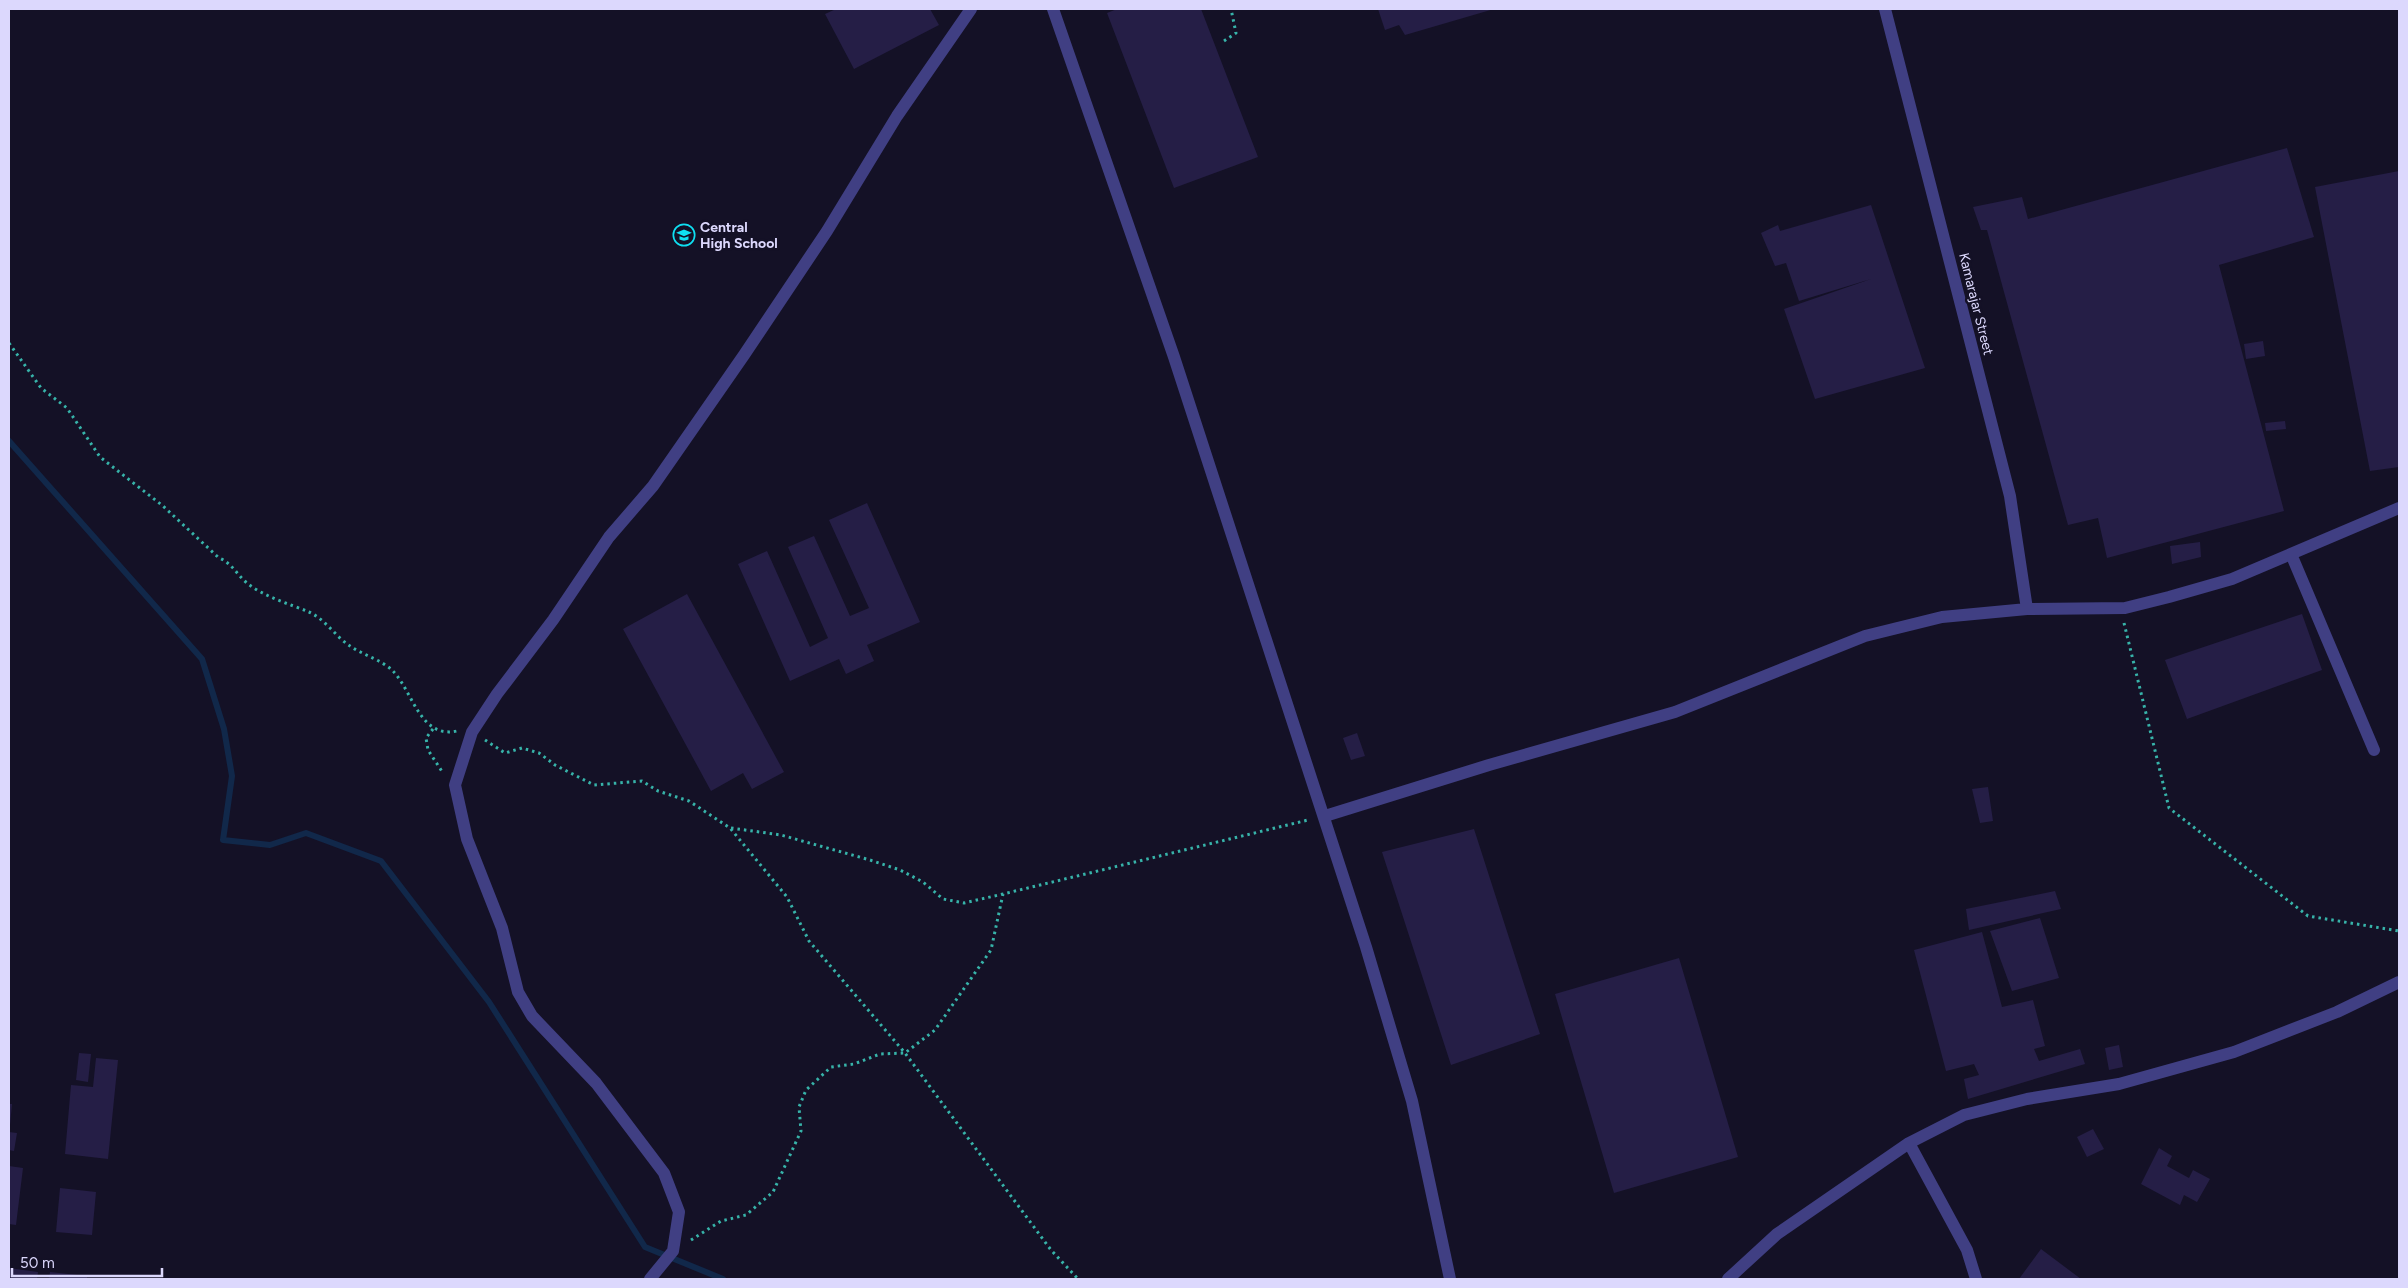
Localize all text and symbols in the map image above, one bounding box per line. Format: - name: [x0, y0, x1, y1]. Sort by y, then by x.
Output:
- place label: Central High School: [700, 219, 778, 252]
- school or university icon: Central High School: [672, 223, 696, 247]
- street label: Kamarajar Street: [1955, 251, 1997, 357]
- scale bar: [12, 1246, 162, 1278]
- text: 50 m: [20, 1254, 55, 1272]

